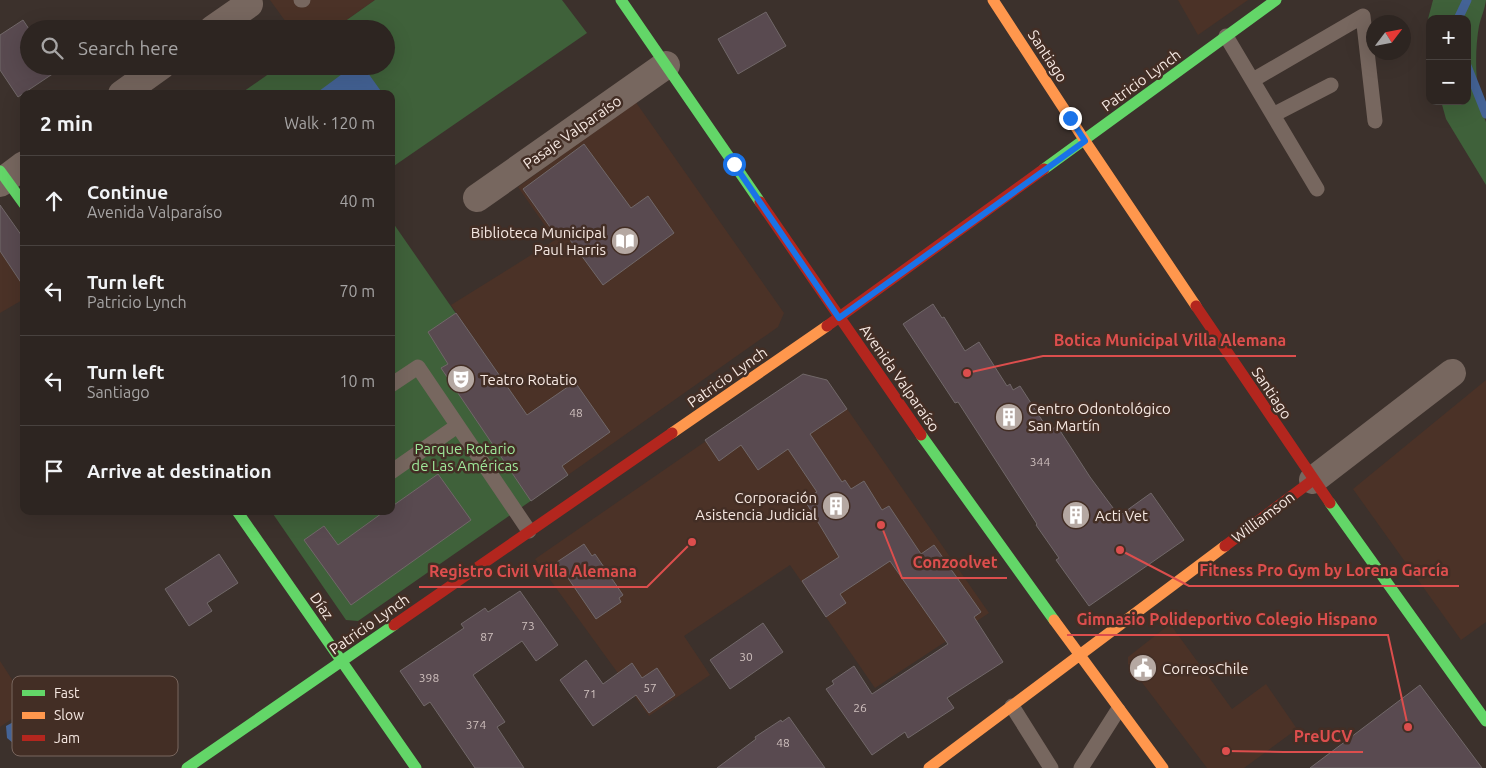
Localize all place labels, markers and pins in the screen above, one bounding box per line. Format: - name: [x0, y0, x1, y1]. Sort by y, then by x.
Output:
- place label: Biblioteca Municipal Paul Harris: [471, 224, 606, 258]
- library icon: Biblioteca Municipal Paul Harris: [610, 226, 640, 256]
- callout: Botica Municipal Villa Alemana: [1043, 325, 1296, 356]
- theatre icon: Teatro Rotatio: [446, 364, 476, 394]
- place label: Teatro Rotatio: [480, 371, 577, 388]
- place label: Centro Odontológico San Martín: [1028, 400, 1171, 434]
- building icon: Centro Odontológico San Martín: [994, 402, 1024, 432]
- place label: Corporación Asistencia Judicial: [695, 489, 817, 523]
- building icon: Corporación Asistencia Judicial: [821, 491, 851, 521]
- building icon: Acti Vet: [1061, 500, 1091, 530]
- place label: Acti Vet: [1095, 507, 1148, 524]
- callout: Conzoolvet: [902, 547, 1007, 578]
- callout: Fitness Pro Gym by Lorena García: [1189, 555, 1459, 586]
- callout: Registro Civil Villa Alemana: [419, 556, 647, 587]
- callout: Gimnasio Polideportivo Colegio Hispano: [1067, 604, 1388, 635]
- public building icon: CorreosChile: [1128, 653, 1158, 683]
- place label: CorreosChile: [1162, 660, 1249, 677]
- callout: PreUCV: [1284, 721, 1363, 752]

